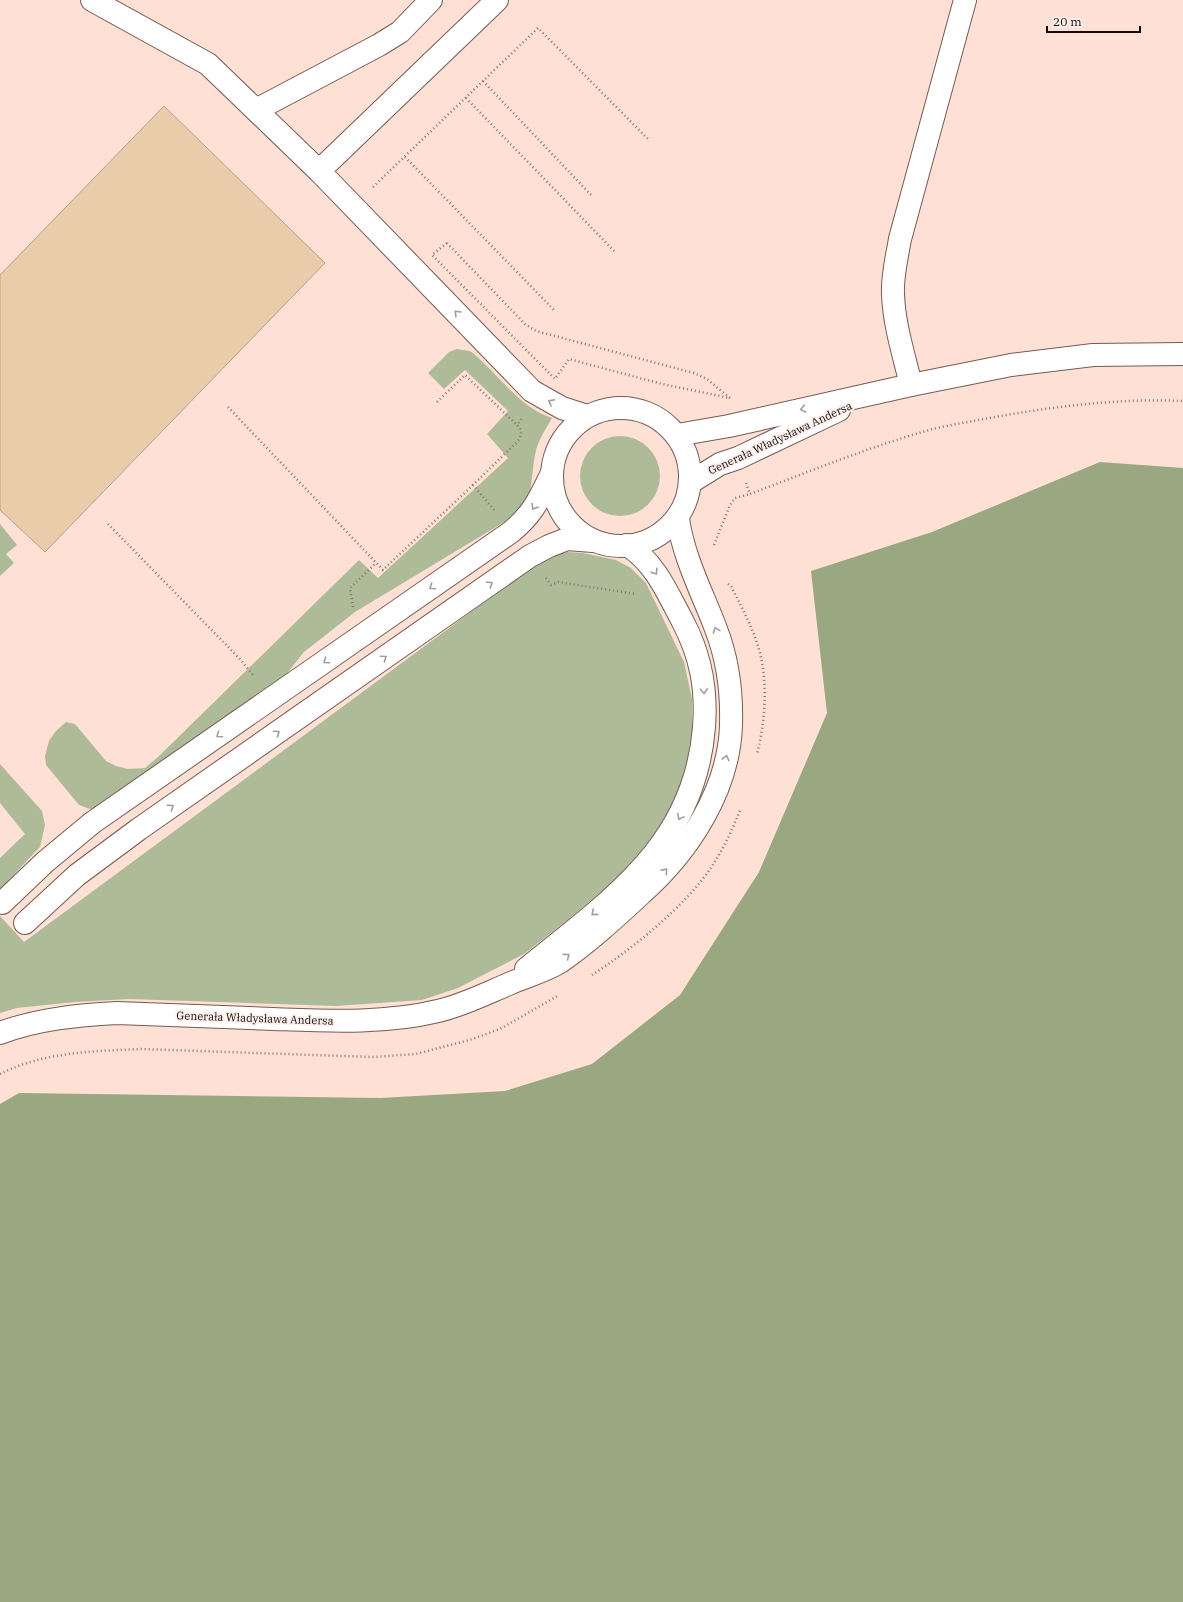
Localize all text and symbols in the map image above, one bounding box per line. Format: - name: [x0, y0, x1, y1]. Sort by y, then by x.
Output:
- scale bar: [1047, 8, 1140, 34]
- text: 20 m: [1053, 14, 1082, 29]
- one-way arrow: [455, 310, 462, 317]
- street label: Generała Władysława Andersa: [706, 398, 854, 478]
- one-way arrow: [548, 399, 555, 406]
- one-way arrow: [800, 404, 807, 413]
- one-way arrow: [531, 503, 539, 510]
- one-way arrow: [650, 568, 657, 575]
- one-way arrow: [430, 582, 437, 589]
- one-way arrow: [486, 582, 493, 589]
- one-way arrow: [713, 627, 721, 634]
- one-way arrow: [380, 655, 387, 663]
- one-way arrow: [323, 656, 330, 664]
- one-way arrow: [700, 688, 708, 694]
- one-way arrow: [216, 730, 223, 738]
- one-way arrow: [273, 730, 280, 738]
- one-way arrow: [721, 755, 729, 761]
- one-way arrow: [166, 805, 173, 812]
- one-way arrow: [677, 812, 684, 820]
- one-way arrow: [661, 869, 668, 876]
- one-way arrow: [591, 909, 599, 916]
- one-way arrow: [563, 954, 570, 961]
- street label: Generała Władysława Andersa: [176, 1008, 334, 1028]

